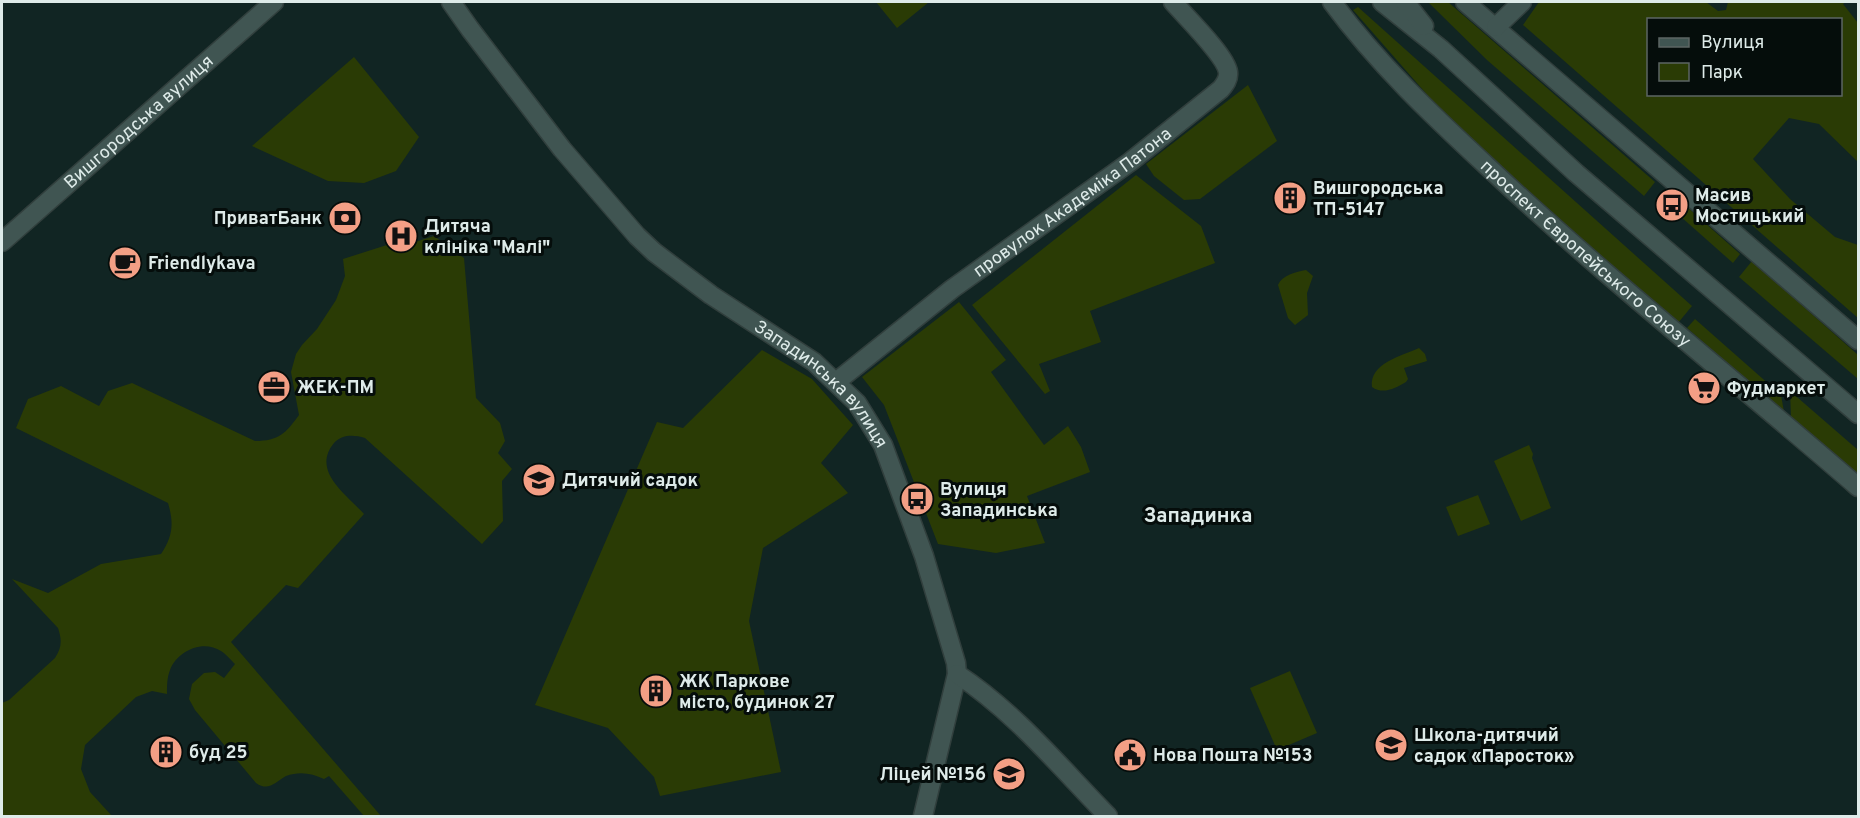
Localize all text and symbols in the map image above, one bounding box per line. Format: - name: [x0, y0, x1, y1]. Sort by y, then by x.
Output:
- legend: [1647, 18, 1842, 96]
- text: Вулиця: [1701, 32, 1764, 55]
- street label: Вишгородська вулиця: [60, 51, 219, 195]
- text: Парк: [1701, 62, 1743, 85]
- street label: провулок Академіка Патона: [969, 123, 1177, 283]
- street label: проспект Європейського Союзу: [1475, 156, 1695, 353]
- place label: Вишгородська ТП-5147: [1313, 178, 1443, 222]
- building icon: Вишгородська ТП-5147: [1272, 180, 1308, 216]
- place label: Масив Мостицький: [1695, 185, 1804, 229]
- bus stop icon: Масив Мостицький: [1654, 187, 1690, 223]
- bank icon: ПриватБанк: [327, 200, 363, 236]
- place label: ПриватБанк: [214, 208, 322, 231]
- place label: Дитяча клініка "Малі": [424, 216, 550, 260]
- hospital icon: Дитяча клініка "Малі": [383, 218, 419, 254]
- cafe icon: Friendlykava: [107, 245, 143, 281]
- place label: Friendlykava: [148, 253, 255, 276]
- street label: Западинська вулиця: [749, 316, 892, 453]
- office icon: ЖЕК-ПМ: [256, 369, 292, 405]
- supermarket icon: Фудмаркет: [1686, 370, 1722, 406]
- place label: ЖЕК-ПМ: [297, 377, 374, 400]
- place label: Фудмаркет: [1727, 378, 1826, 401]
- school or university icon: Дитячий садок: [521, 462, 557, 498]
- place label: Дитячий садок: [562, 470, 699, 493]
- place label: Вулиця Западинська: [940, 479, 1058, 523]
- bus stop icon: Вулиця Западинська: [899, 481, 935, 517]
- district label: Западинка: [1144, 504, 1252, 530]
- place label: ЖК Паркове місто, будинок 27: [679, 671, 835, 715]
- building icon: ЖК Паркове місто, будинок 27: [638, 673, 674, 709]
- place label: Школа-дитячий садок «Паросток»: [1414, 725, 1574, 769]
- school or university icon: Школа-дитячий садок «Паросток»: [1373, 727, 1409, 763]
- building icon: буд 25: [148, 734, 184, 770]
- public building icon: Нова Пошта №153: [1112, 737, 1148, 773]
- place label: буд 25: [189, 742, 247, 765]
- place label: Нова Пошта №153: [1153, 745, 1313, 768]
- school or university icon: Ліцей №156: [991, 756, 1027, 792]
- place label: Ліцей №156: [879, 764, 986, 787]

